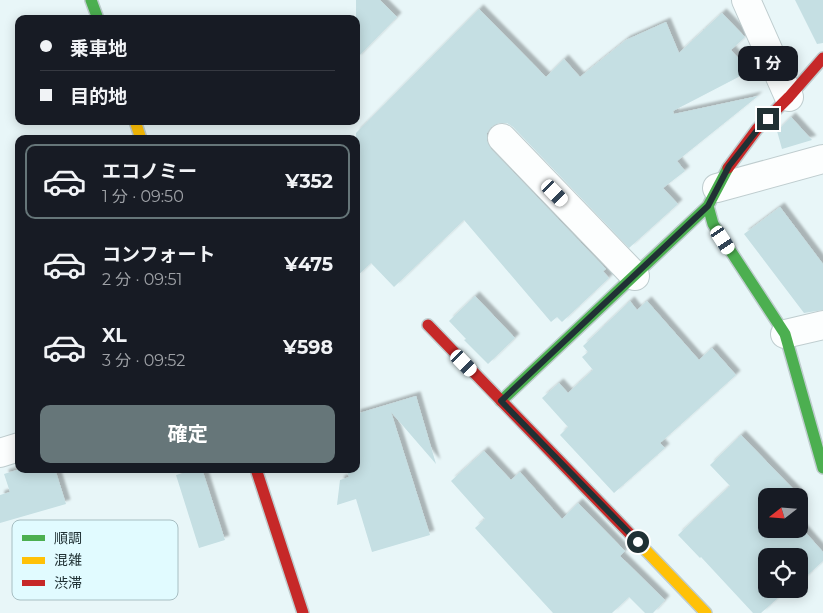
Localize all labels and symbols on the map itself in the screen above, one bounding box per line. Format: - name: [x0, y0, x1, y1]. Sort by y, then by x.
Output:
- callout: 1 分: [738, 46, 798, 82]
- route end: [757, 108, 779, 130]
- car: [539, 177, 570, 209]
- car: [708, 223, 737, 257]
- car: [448, 347, 479, 379]
- north arrow: [758, 488, 808, 538]
- legend: [12, 520, 178, 600]
- text: 順調: [54, 529, 82, 547]
- route start: [627, 531, 649, 553]
- text: 混雑: [54, 551, 82, 569]
- text: 渋滞: [54, 574, 82, 592]

